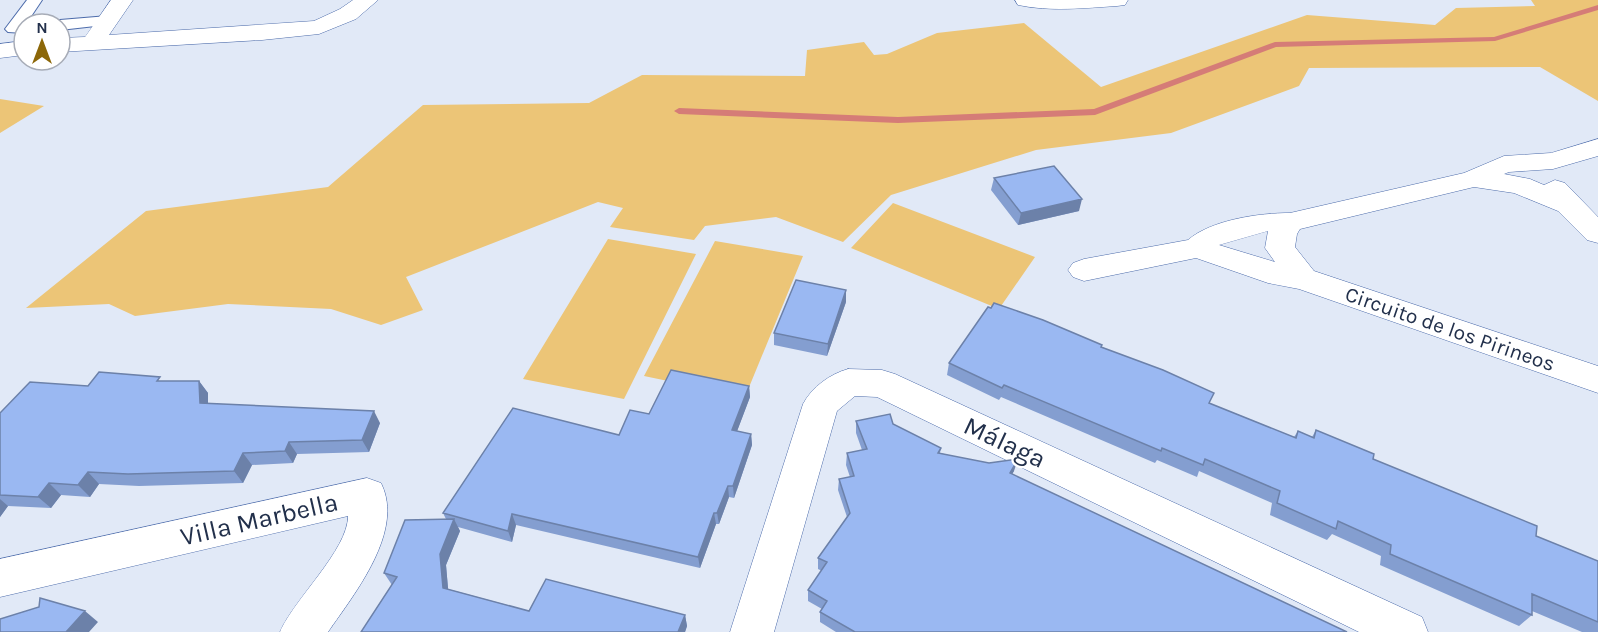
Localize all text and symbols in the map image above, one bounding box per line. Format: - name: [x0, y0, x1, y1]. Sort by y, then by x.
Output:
- north arrow: [12, 12, 72, 72]
- text: N: [36, 18, 48, 37]
- street label: Circuito de los Pirineos: [1342, 282, 1558, 376]
- street label: Málaga: [959, 410, 1051, 475]
- street label: Villa Marbella: [177, 486, 341, 553]

